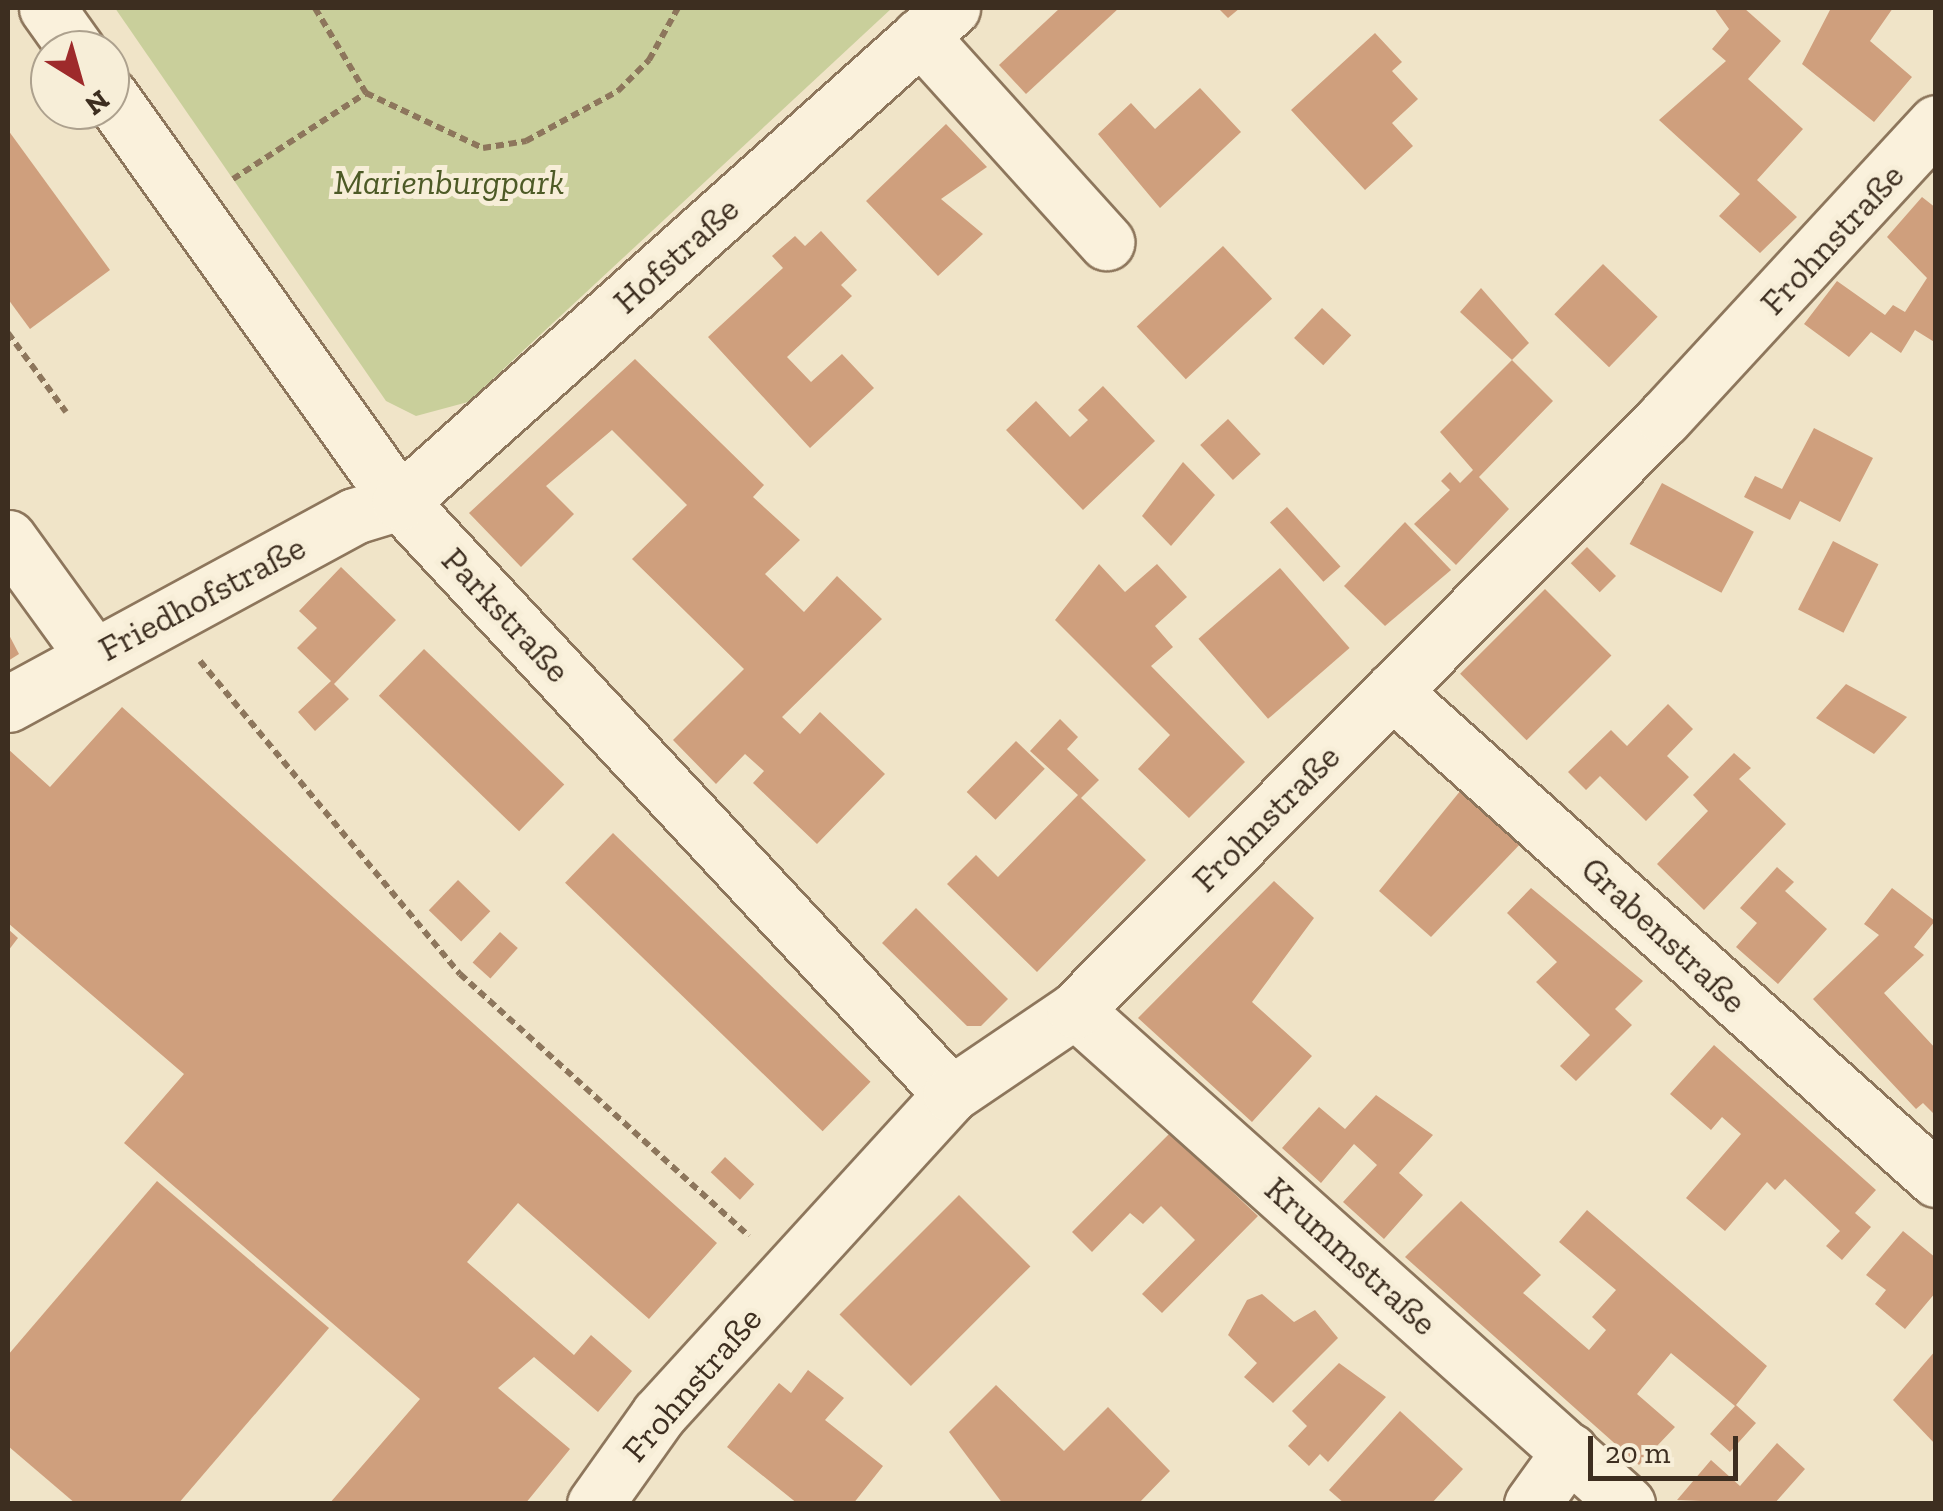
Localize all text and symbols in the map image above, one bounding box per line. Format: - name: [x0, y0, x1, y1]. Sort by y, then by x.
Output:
- north arrow: [30, 30, 130, 130]
- text: N: [79, 83, 116, 122]
- street label: Frohnstraße: [1752, 155, 1912, 323]
- park label: Marienburgpark: [334, 161, 564, 203]
- street label: Hofstraße: [605, 188, 747, 322]
- street label: Friedhofstraße: [92, 526, 312, 670]
- street label: Parkstraße: [433, 539, 579, 691]
- street label: Frohnstraße: [1184, 736, 1348, 900]
- street label: Grabenstraße: [1573, 848, 1755, 1022]
- street label: Krummstraße: [1257, 1168, 1445, 1344]
- street label: Frohnstraße: [613, 1298, 771, 1470]
- scale bar: [1593, 1416, 1743, 1478]
- text: 20 m: [1605, 1435, 1670, 1471]

